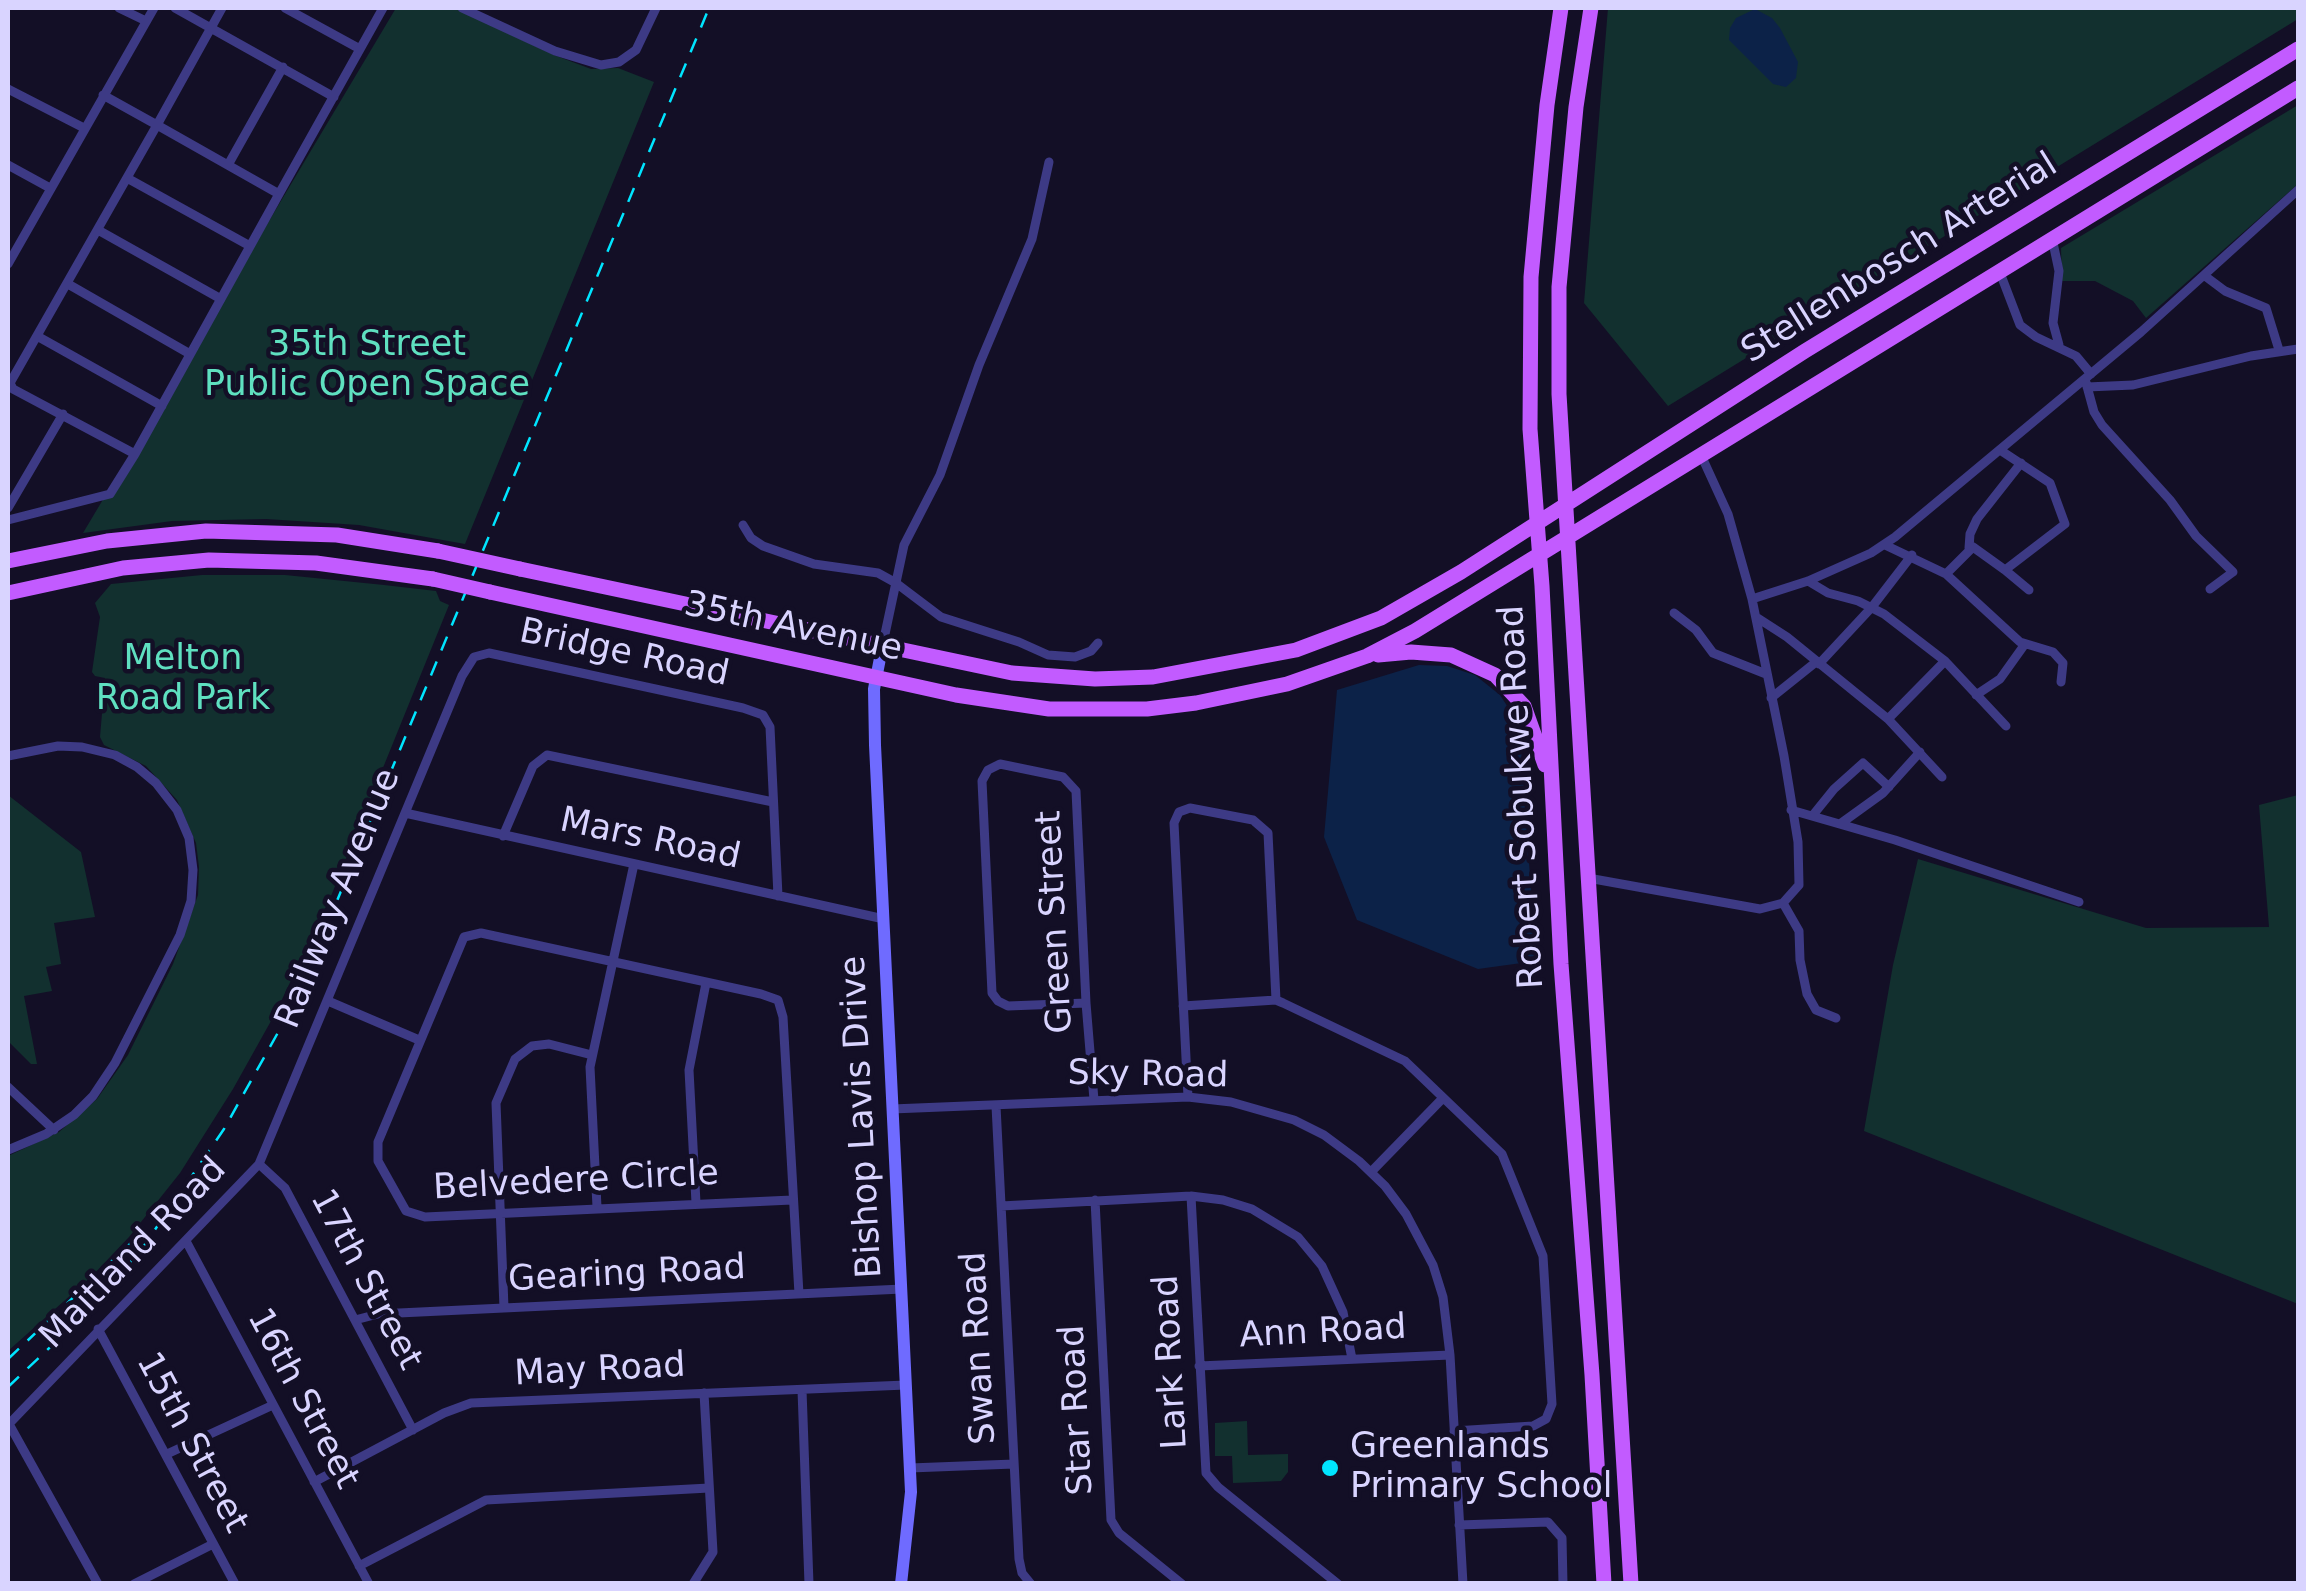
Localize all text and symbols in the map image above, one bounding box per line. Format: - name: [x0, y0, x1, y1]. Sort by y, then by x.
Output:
- street label: Stellenbosch Arterial: [1735, 145, 2065, 373]
- park label: 35th Street Public Open Space: [204, 325, 530, 407]
- street label: 35th Avenue: [680, 584, 906, 672]
- street label: Robert Sobukwe Road: [1492, 604, 1554, 990]
- street label: Bridge Road: [515, 611, 733, 697]
- park label: Melton Road Park: [96, 639, 270, 721]
- street label: Railway Avenue: [268, 763, 410, 1035]
- street label: Mars Road: [556, 800, 744, 880]
- street label: Green Street: [1029, 809, 1083, 1035]
- street label: Bishop Lavis Drive: [834, 955, 892, 1279]
- street label: Sky Road: [1067, 1054, 1229, 1098]
- street label: Maitland Road: [32, 1150, 236, 1358]
- street label: Belvedere Circle: [432, 1154, 720, 1210]
- street label: 17th Street: [300, 1183, 430, 1377]
- street label: Gearing Road: [507, 1248, 747, 1302]
- street label: Swan Road: [954, 1250, 1006, 1446]
- street label: Lark Road: [1146, 1274, 1198, 1450]
- street label: 16th Street: [237, 1302, 367, 1496]
- street label: Ann Road: [1238, 1308, 1408, 1358]
- street label: Star Road: [1053, 1324, 1103, 1496]
- street label: 15th Street: [126, 1346, 256, 1540]
- street label: May Road: [513, 1346, 687, 1396]
- place label: Greenlands Primary School: [1350, 1427, 1613, 1509]
- marker: Greenlands Primary School: [1319, 1457, 1341, 1479]

